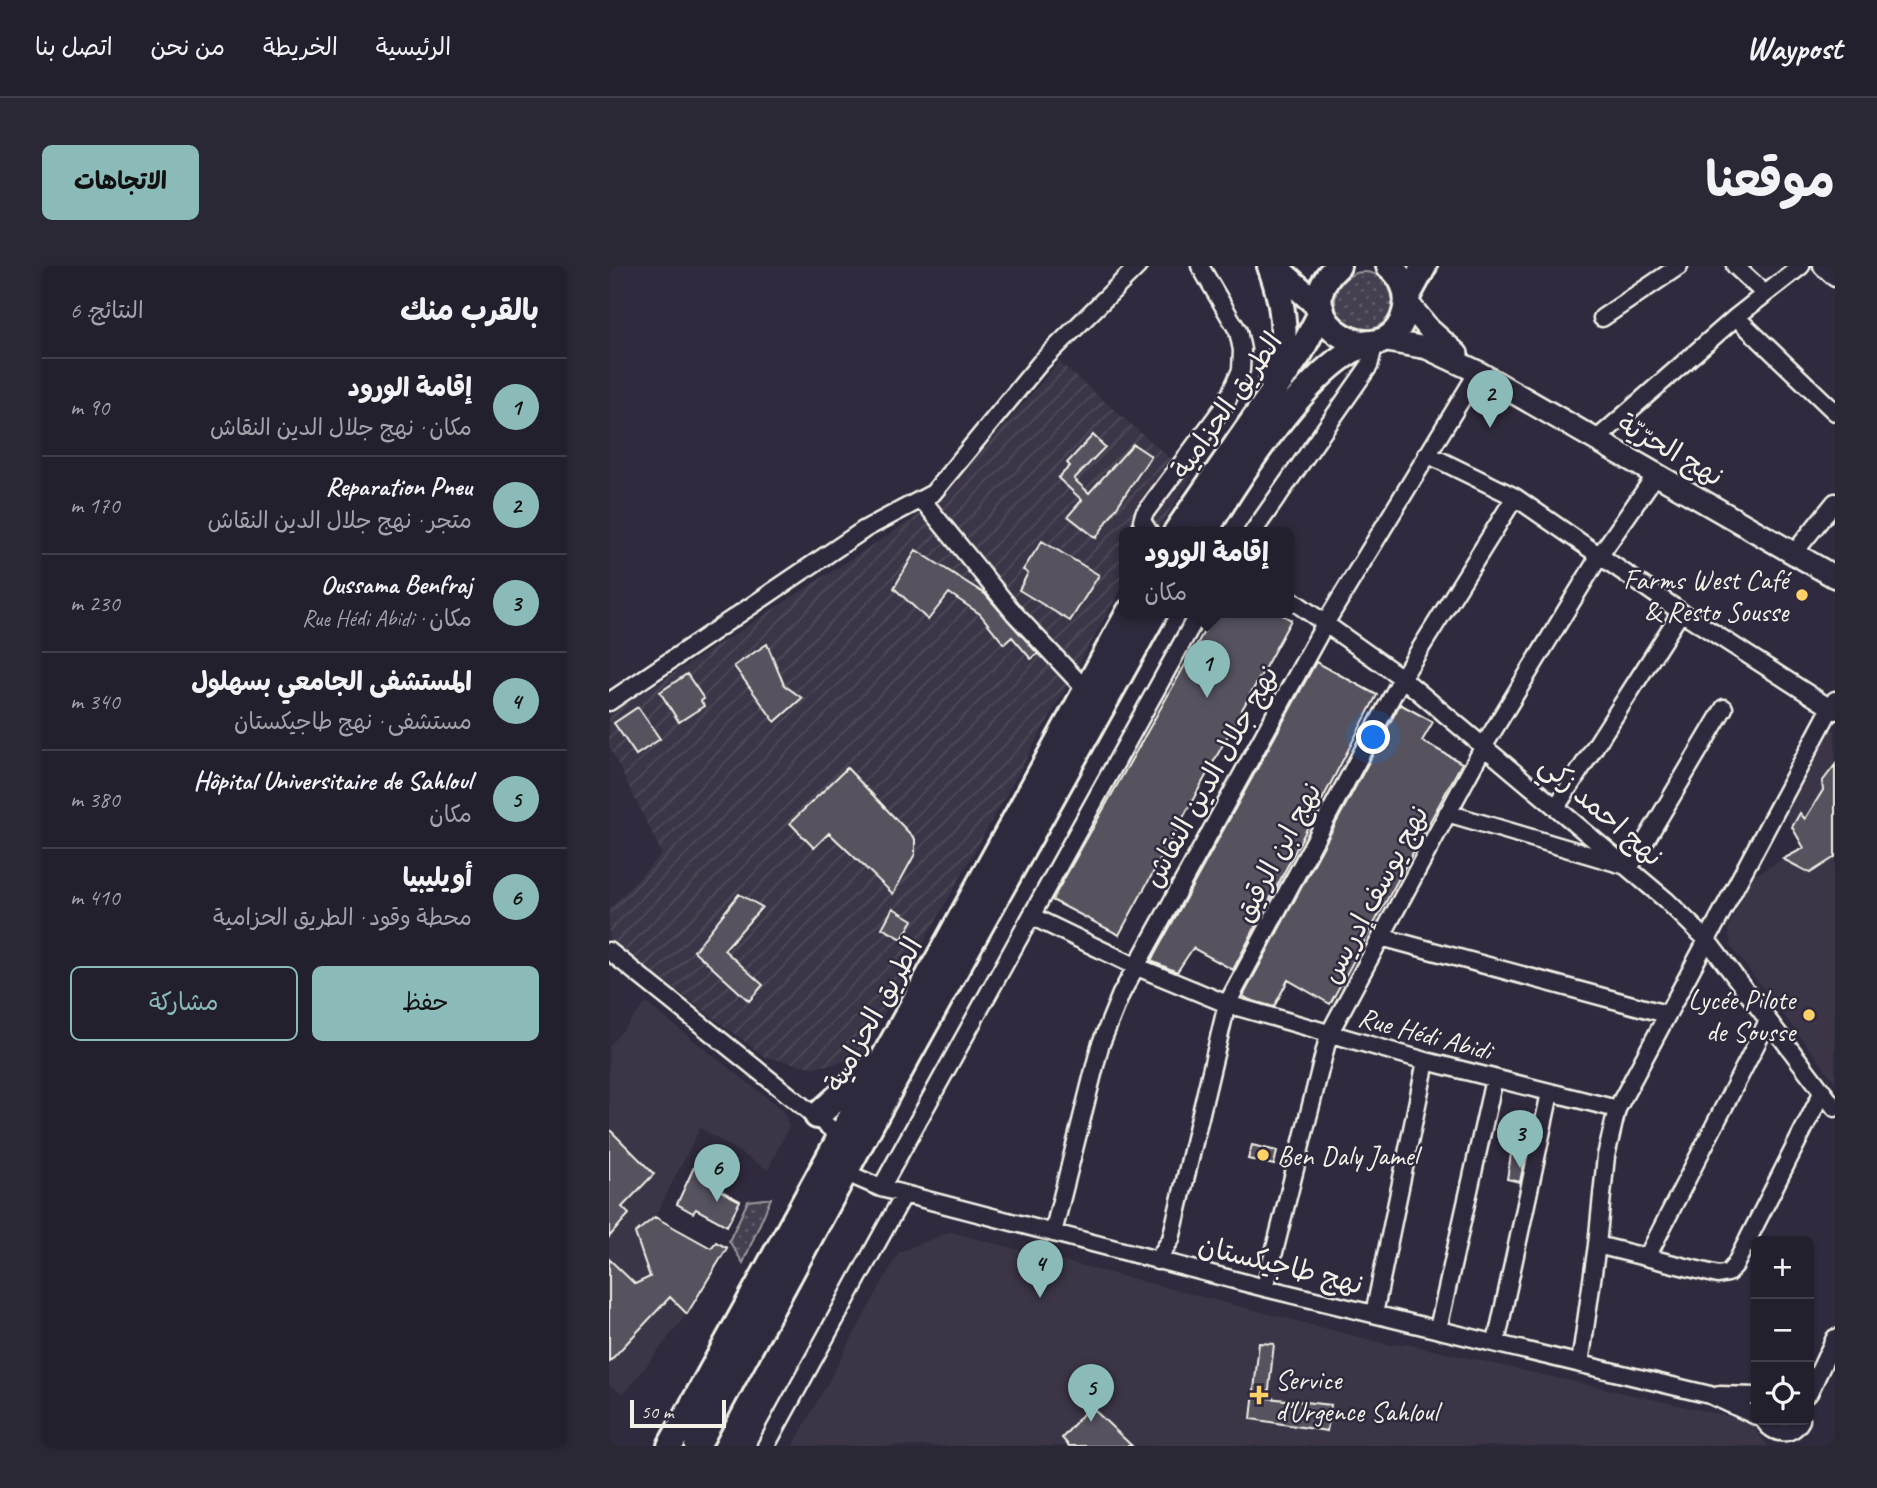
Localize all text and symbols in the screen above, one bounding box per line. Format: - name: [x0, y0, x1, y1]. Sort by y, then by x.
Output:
- text: Waypost: [1746, 27, 1842, 69]
- text: اتصل بنا: [35, 32, 113, 62]
- text: من نحن: [151, 32, 225, 62]
- text: الخريطة: [263, 32, 338, 62]
- text: الرئيسية: [376, 32, 451, 62]
- button: الاتجاهات: [42, 145, 199, 220]
- text: موقعنا: [1705, 149, 1835, 211]
- text: بالقرب منك: [400, 291, 539, 329]
- text: النتائج: 6: [70, 296, 144, 325]
- street label: الطريق الحزامية: [1163, 325, 1290, 485]
- pin: 2: [1467, 370, 1513, 428]
- text: إقامة الورود: [348, 371, 472, 404]
- text: 90 m: [70, 393, 109, 422]
- text: 1: [511, 393, 521, 422]
- street label: نهج الحرّيّة: [1611, 405, 1730, 495]
- text: مكان · نهج جلال الدين النقاش: [210, 413, 472, 442]
- text: Reparation Pneu: [325, 470, 472, 503]
- text: 170 m: [70, 491, 120, 520]
- text: 2: [511, 491, 521, 520]
- text: متجر · نهج جلال الدين النقاش: [208, 506, 472, 535]
- popup: [1119, 527, 1294, 618]
- text: إقامة الورود: [1144, 536, 1269, 569]
- place label: Farms West Café & Resto Sousse: [1623, 562, 1792, 629]
- text: Oussama Benfraj: [321, 568, 472, 601]
- text: مكان: [1144, 578, 1187, 607]
- marker: Farms West Café & Resto Sousse: [1794, 587, 1810, 603]
- text: 230 m: [70, 589, 120, 618]
- text: 3: [511, 589, 521, 618]
- text: مكان · Rue Hédi Abidi: [302, 604, 472, 633]
- pin: 1: [1184, 640, 1230, 698]
- street label: نهج جلال الدين النقاش: [1135, 659, 1287, 894]
- text: المستشفى الجامعي بسهلول: [191, 665, 472, 698]
- text: 340 m: [70, 687, 120, 716]
- text: 4: [511, 687, 521, 716]
- text: مستشفى · نهج طاجيكستان: [234, 707, 472, 736]
- your location: [1356, 720, 1390, 754]
- street label: نهج احمد زكي: [1528, 747, 1671, 879]
- text: Hôpital Universitaire de Sahloul: [193, 764, 472, 797]
- street label: نهج ابن الرقيق: [1226, 776, 1330, 929]
- text: 380 m: [70, 785, 120, 814]
- text: 5: [511, 785, 521, 814]
- street label: نهج يوسف إدريس: [1313, 799, 1437, 990]
- text: مكان: [429, 800, 472, 829]
- text: أويليبيا: [403, 861, 472, 894]
- text: 410 m: [70, 883, 120, 912]
- text: 6: [511, 883, 521, 912]
- text: محطة وقود · الطريق الحزامية: [213, 903, 472, 932]
- street label: الطريق الحزامية: [817, 931, 930, 1098]
- button: مشاركة: [70, 966, 298, 1041]
- button: حفظ: [312, 966, 539, 1041]
- place label: Lycée Pilote de Sousse: [1688, 982, 1797, 1049]
- street label: Rue Hédi Abidi: [1355, 999, 1499, 1069]
- marker: Lycée Pilote de Sousse: [1801, 1007, 1817, 1023]
- pin: 3: [1497, 1110, 1543, 1168]
- place label: Ben Daly Jamel: [1277, 1138, 1423, 1173]
- pin: 6: [694, 1144, 740, 1202]
- marker: Ben Daly Jamel: [1255, 1147, 1271, 1163]
- street label: نهج طاجيكستان: [1195, 1227, 1367, 1303]
- map controls: [1751, 1236, 1814, 1425]
- button: +: [1751, 1236, 1814, 1299]
- pin: 4: [1017, 1240, 1063, 1298]
- button: −: [1751, 1299, 1814, 1362]
- place label: Service d'Urgence Sahloul: [1275, 1362, 1443, 1429]
- button: locate: [1751, 1362, 1814, 1425]
- pin: 5: [1068, 1364, 1114, 1422]
- marker: Service d'Urgence Sahloul: [1249, 1385, 1269, 1405]
- scale bar: [630, 1397, 726, 1429]
- text: 50 m: [641, 1400, 673, 1424]

